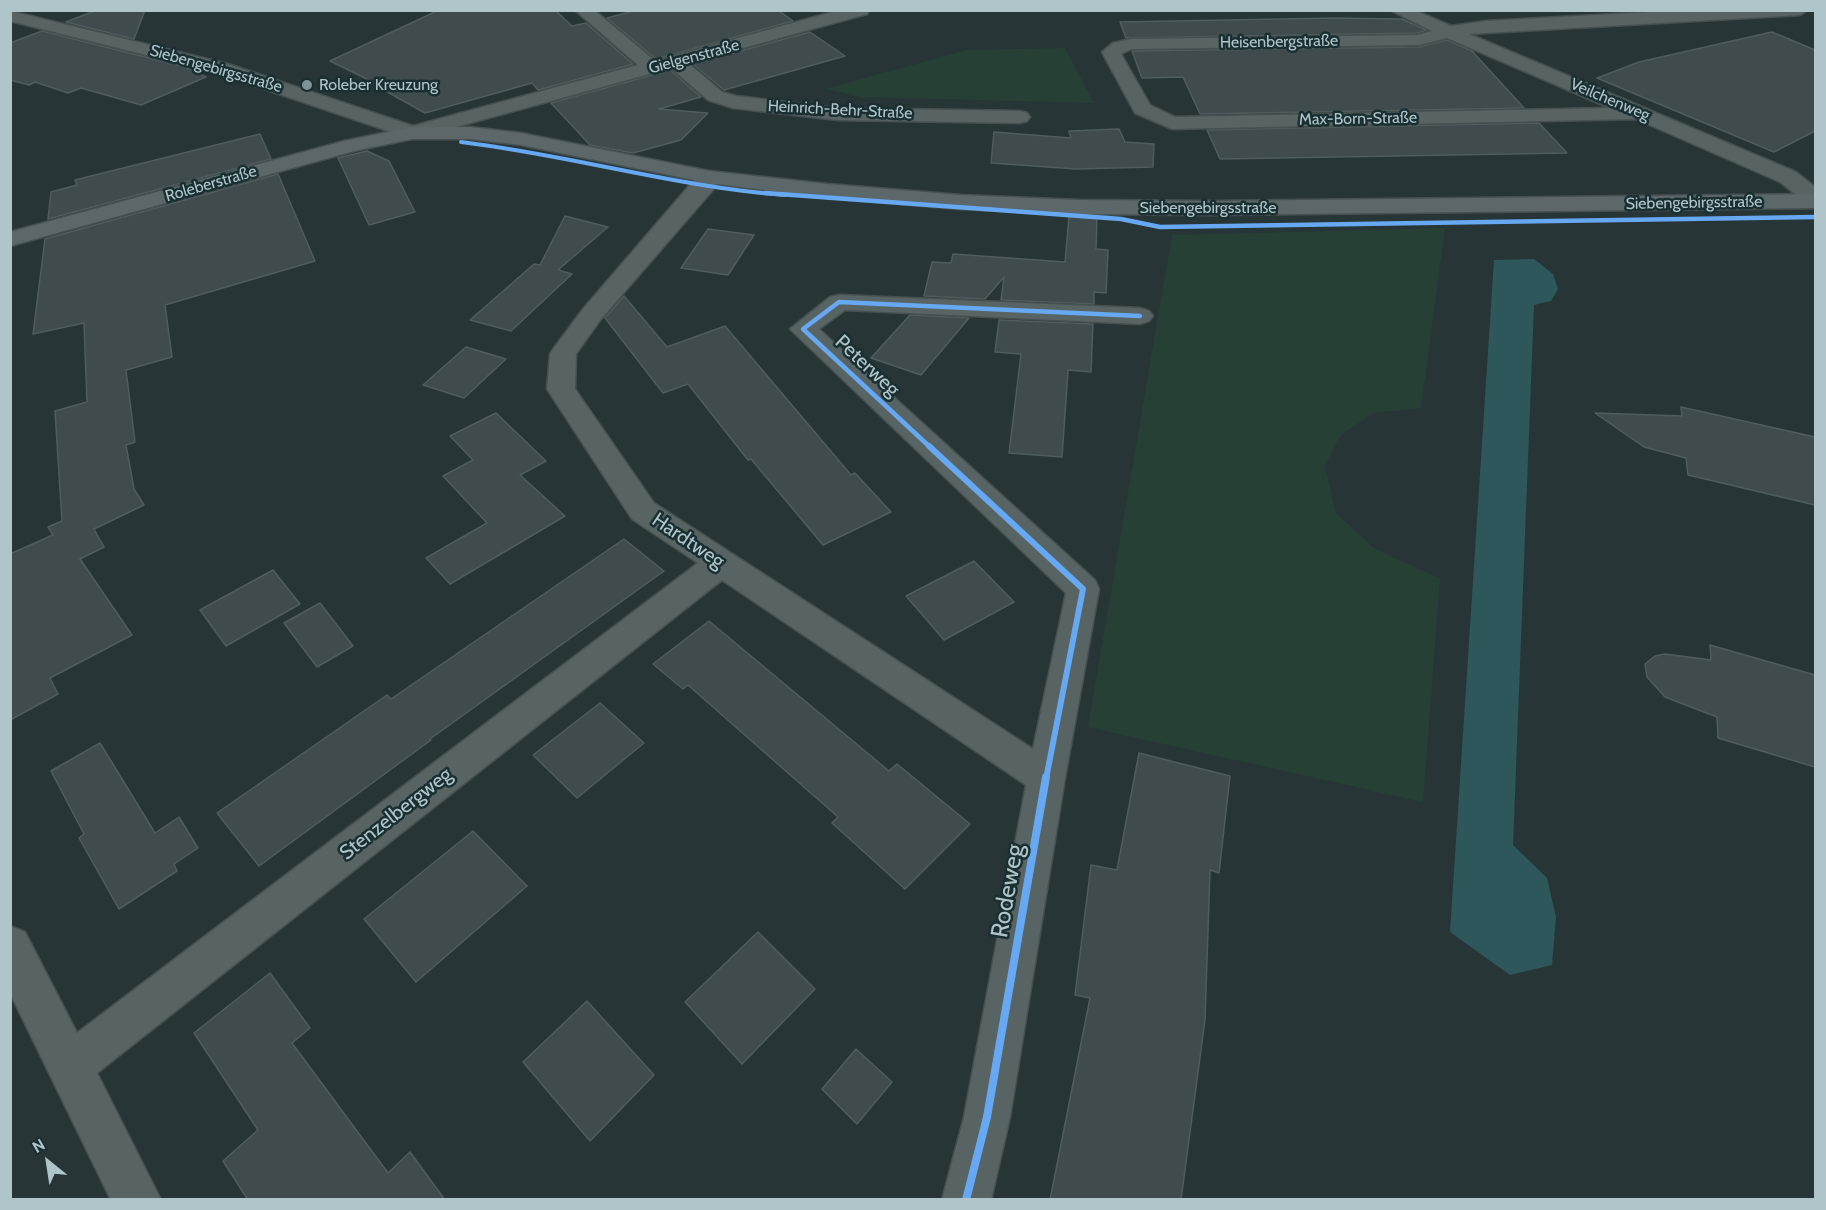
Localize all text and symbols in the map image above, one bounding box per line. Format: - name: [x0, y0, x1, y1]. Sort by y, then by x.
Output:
- street label: Heisenbergstraße: [1220, 31, 1338, 53]
- street label: Gielgenstraße: [647, 36, 741, 78]
- street label: Siebengebirgsstraße: [148, 41, 284, 97]
- place label: Roleber Kreuzung: [319, 75, 438, 95]
- street label: Veilchenweg: [1567, 75, 1653, 125]
- marker: Roleber Kreuzung: [300, 78, 314, 92]
- street label: Heinrich-Behr-Straße: [767, 97, 913, 123]
- street label: Max-Born-Straße: [1299, 108, 1417, 130]
- street label: Roleberstraße: [163, 162, 259, 206]
- street label: Siebengebirgsstraße: [1625, 192, 1763, 214]
- street label: Siebengebirgsstraße: [1140, 198, 1276, 218]
- street label: Peterweg: [830, 330, 904, 402]
- street label: Hardtweg: [647, 508, 729, 574]
- street label: Stenzelbergweg: [335, 763, 457, 865]
- street label: Rodeweg: [986, 842, 1030, 940]
- north arrow: [18, 1132, 78, 1192]
- text: N: [29, 1135, 48, 1157]

